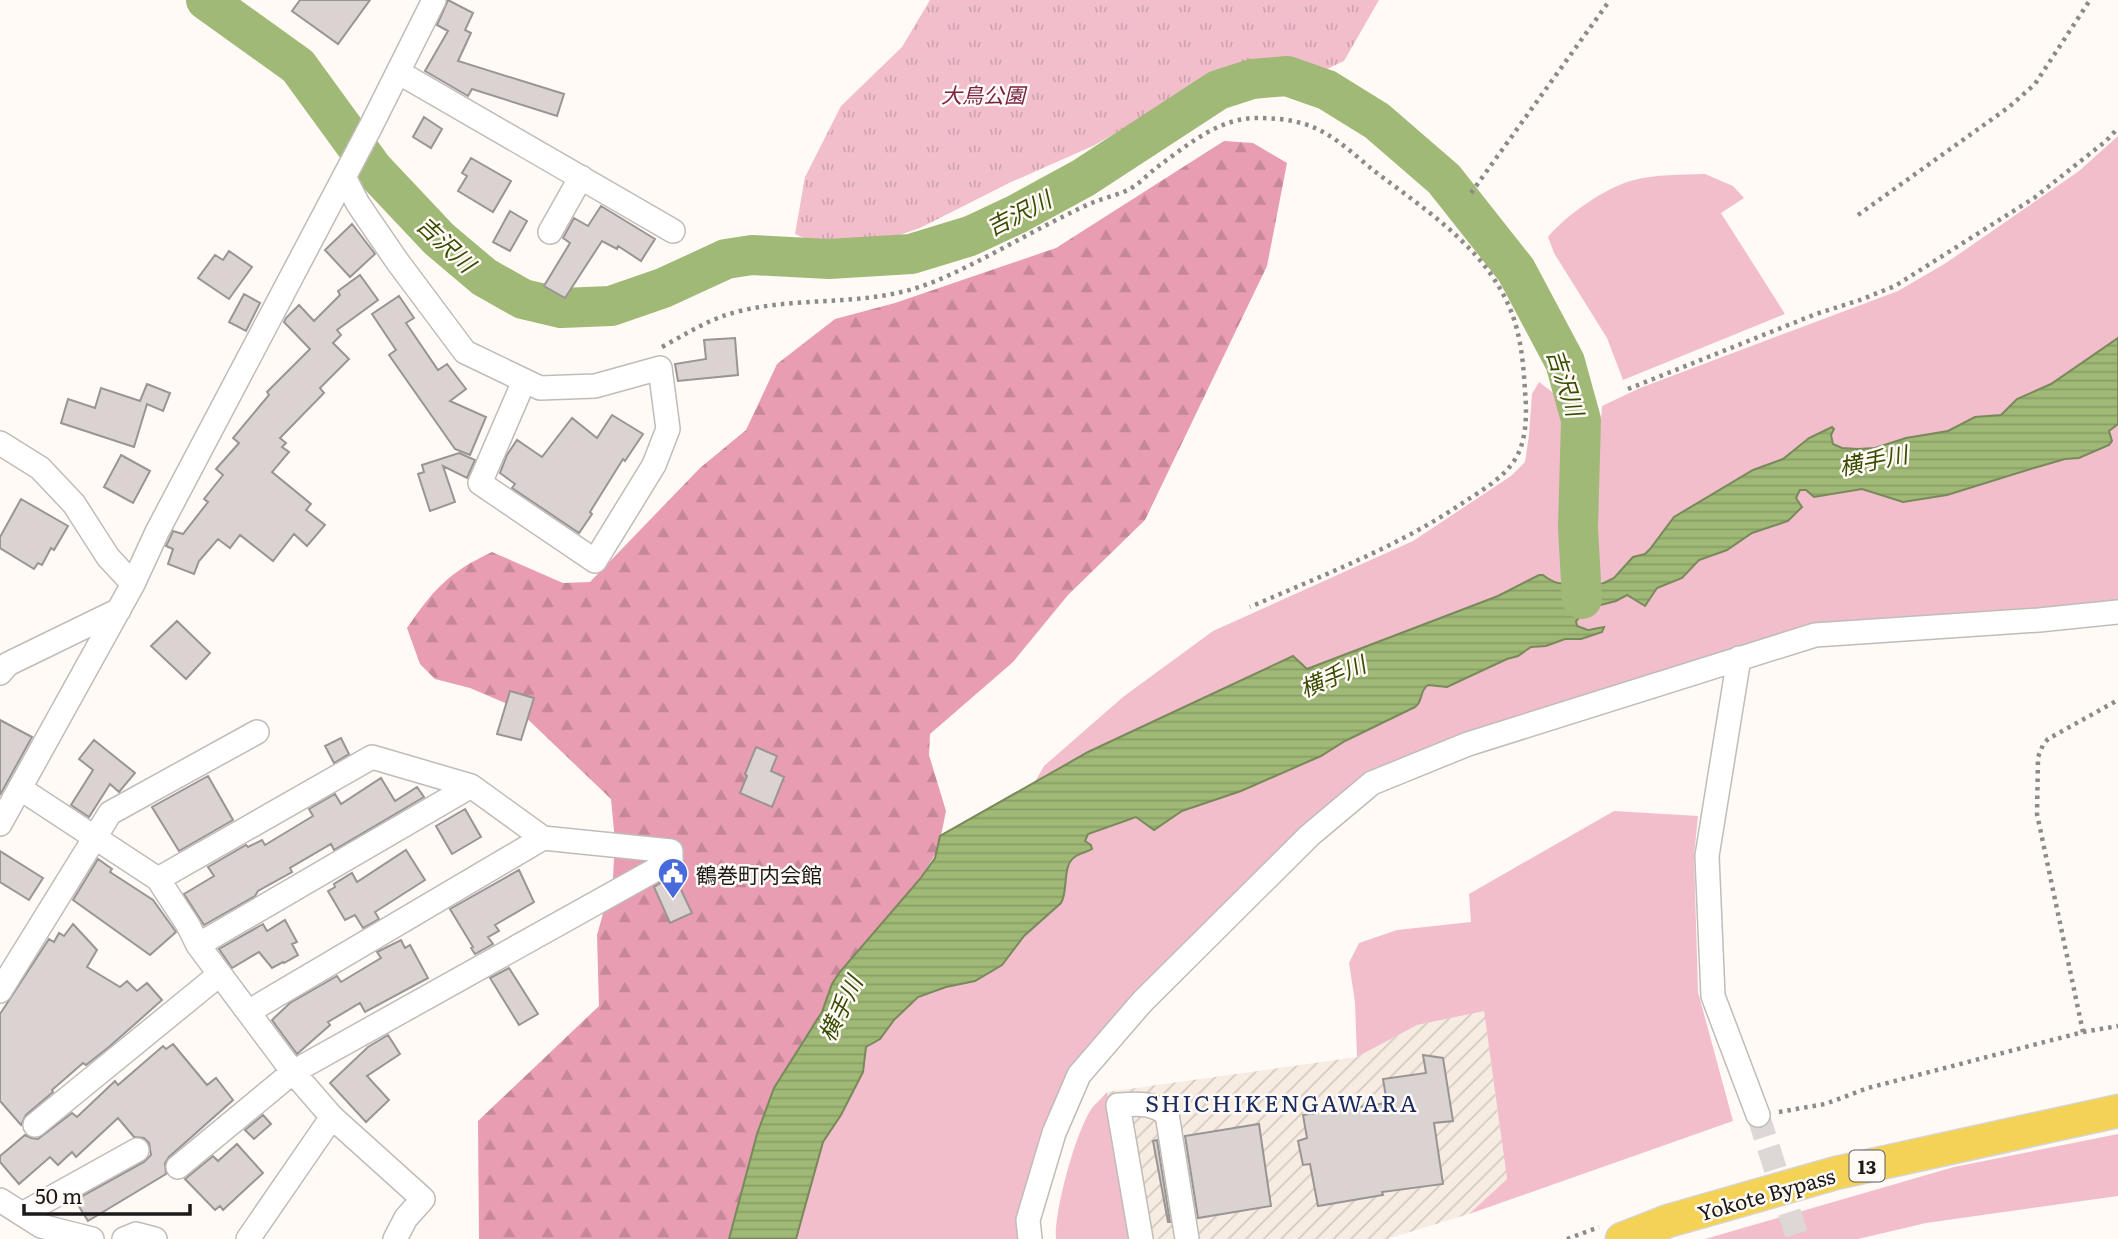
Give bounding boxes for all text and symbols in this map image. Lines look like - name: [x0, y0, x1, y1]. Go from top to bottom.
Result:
- park label: 大鳥公園: [941, 78, 1028, 109]
- water label: 吉沢川: [980, 180, 1059, 243]
- water label: 吉沢川: [410, 207, 486, 281]
- water label: 吉沢川: [1540, 344, 1595, 423]
- water label: 横手川: [1836, 435, 1913, 482]
- water label: 横手川: [1294, 645, 1373, 704]
- public building icon: 鶴巻町内会館: [656, 856, 690, 900]
- place label: 鶴巻町内会館: [696, 858, 822, 889]
- water label: 横手川: [809, 967, 871, 1046]
- district label: SHICHIKENGAWARA: [1145, 1085, 1419, 1119]
- road number: 13: [1850, 1150, 1884, 1182]
- street label: Yokote Bypass: [1694, 1159, 1838, 1227]
- scale bar: [24, 1172, 191, 1216]
- text: 50 m: [35, 1179, 82, 1210]

